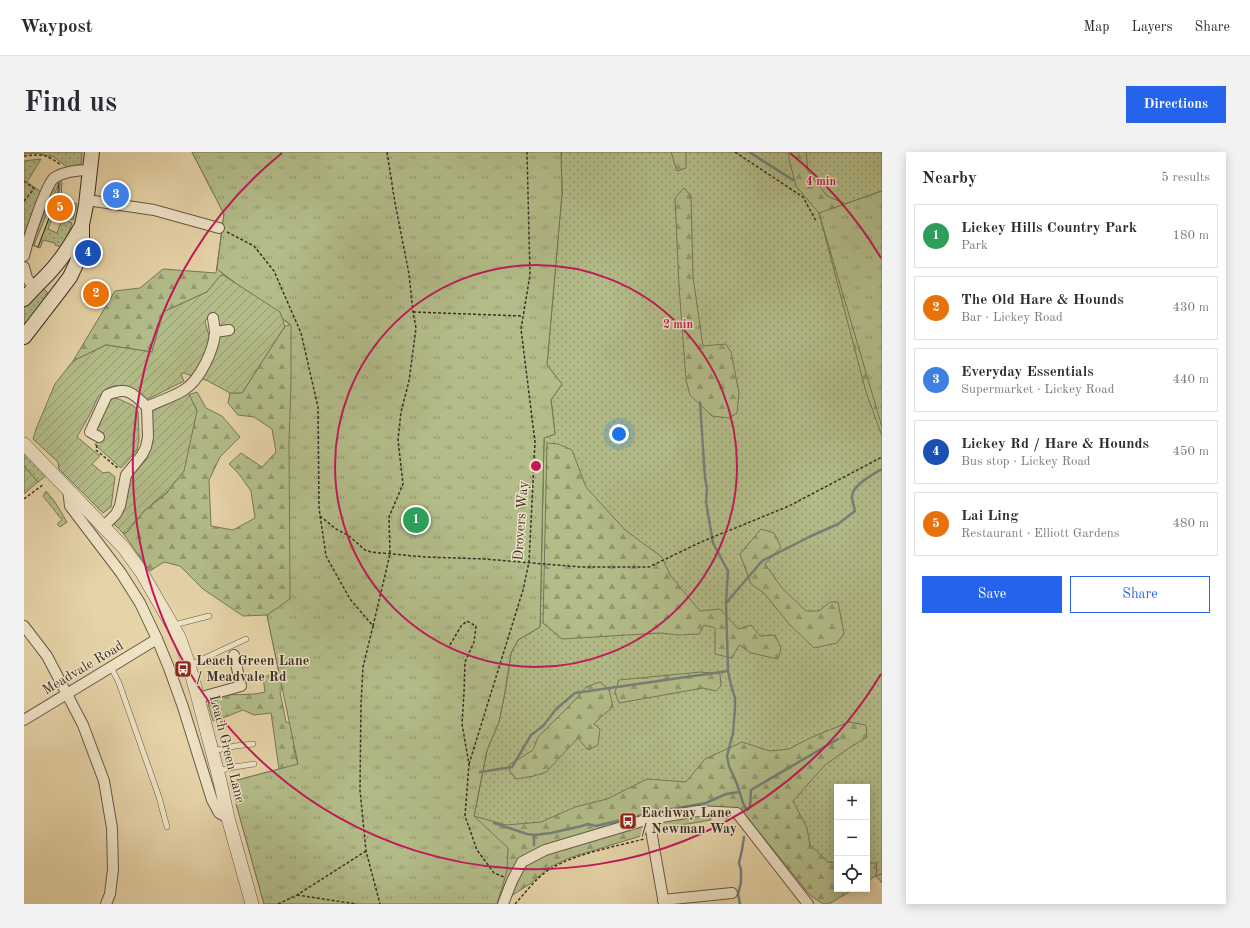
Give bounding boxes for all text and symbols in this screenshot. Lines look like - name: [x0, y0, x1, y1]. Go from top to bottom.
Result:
- text: Waypost: [20, 18, 93, 37]
- text: Map: [1084, 20, 1110, 34]
- text: Layers: [1132, 20, 1173, 34]
- text: Share: [1195, 20, 1230, 34]
- button: Directions: [1126, 86, 1226, 123]
- text: Find us: [24, 90, 117, 118]
- text: Nearby: [922, 170, 977, 187]
- text: 5 results: [1161, 171, 1210, 184]
- text: 4 min: [806, 176, 836, 188]
- pin: 3: [103, 180, 129, 210]
- pin: 5: [47, 193, 73, 223]
- text: Lickey Hills Country Park: [961, 221, 1137, 236]
- text: 1: [932, 229, 940, 242]
- text: 180 m: [1172, 229, 1209, 242]
- pin: 4: [75, 238, 101, 268]
- text: Park: [961, 239, 988, 252]
- pin: 2: [83, 279, 109, 309]
- text: The Old Hare & Hounds: [961, 293, 1124, 308]
- text: 2: [932, 301, 940, 314]
- text: 430 m: [1172, 301, 1209, 314]
- text: Bar · Lickey Road: [961, 311, 1063, 324]
- text: 2 min: [663, 319, 693, 331]
- text: Everyday Essentials: [961, 365, 1094, 380]
- text: 3: [932, 373, 940, 386]
- text: 440 m: [1172, 373, 1209, 386]
- text: Supermarket · Lickey Road: [961, 383, 1114, 396]
- your location: [609, 424, 629, 444]
- text: Lickey Rd / Hare & Hounds: [961, 437, 1149, 452]
- text: 4: [932, 445, 940, 458]
- text: 450 m: [1172, 445, 1209, 458]
- text: Bus stop · Lickey Road: [961, 455, 1091, 468]
- centre of rings: [529, 459, 543, 473]
- street label: Drovers Way: [511, 480, 531, 561]
- pin: 1: [403, 505, 429, 535]
- text: Lai Ling: [961, 509, 1018, 524]
- text: 5: [932, 517, 940, 530]
- text: 480 m: [1172, 517, 1209, 530]
- text: Restaurant · Elliott Gardens: [961, 527, 1119, 540]
- button: Save: [922, 576, 1062, 613]
- button: Share: [1070, 576, 1210, 613]
- street label: Meadvale Road: [40, 638, 126, 698]
- place label: Leach Green Lane / Meadvale Rd: [196, 654, 309, 685]
- bus stop icon: Leach Green Lane / Meadvale Rd: [173, 659, 193, 679]
- street label: Leach Green Lane: [207, 694, 247, 804]
- map controls: [834, 784, 870, 892]
- button: +: [834, 784, 870, 820]
- place label: Eachway Lane / Newman Way: [641, 806, 737, 837]
- bus stop icon: Eachway Lane / Newman Way: [618, 811, 638, 831]
- button: −: [834, 820, 870, 856]
- button: locate: [834, 856, 870, 892]

